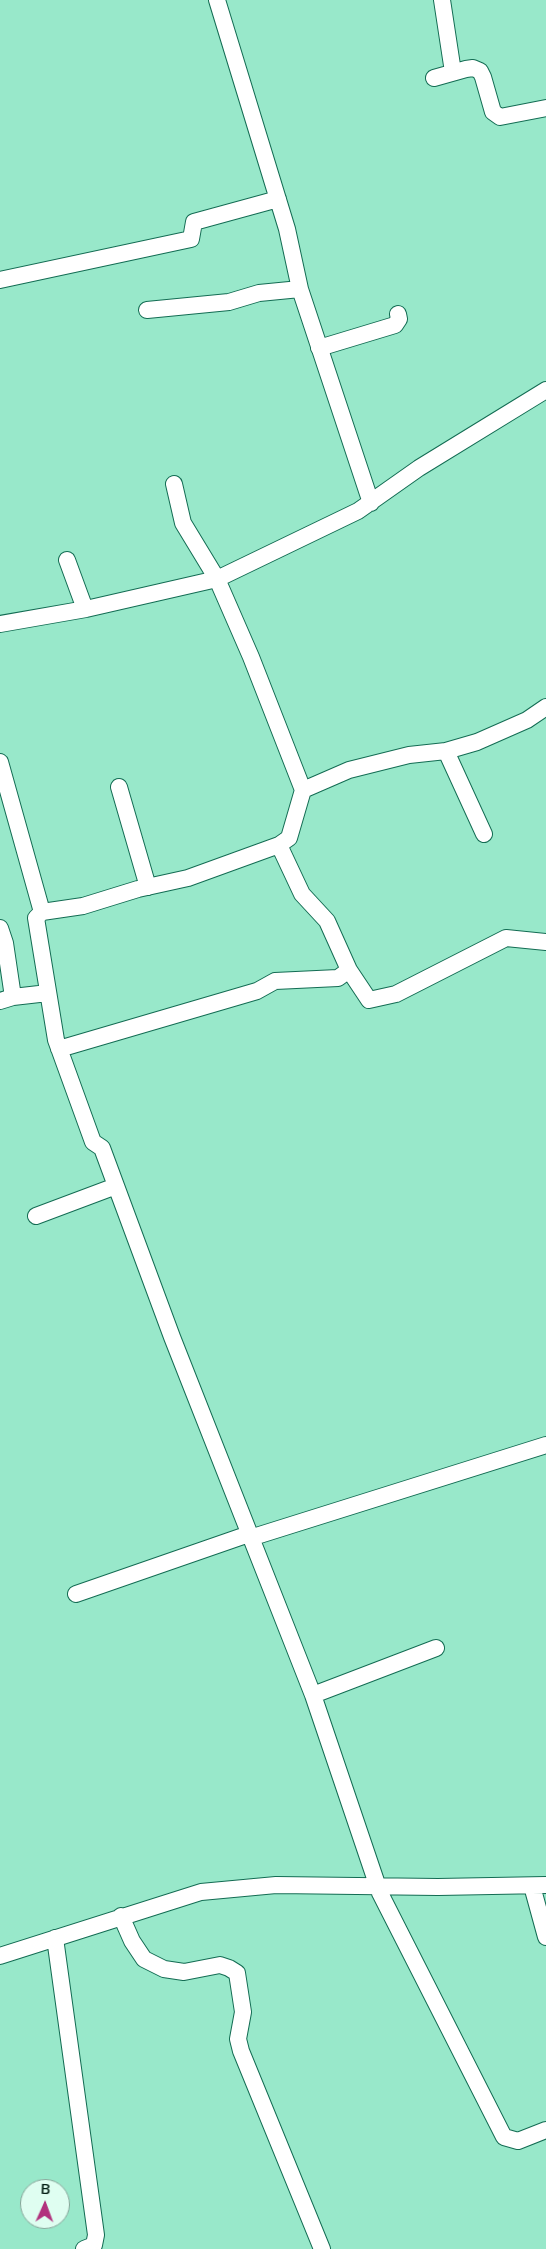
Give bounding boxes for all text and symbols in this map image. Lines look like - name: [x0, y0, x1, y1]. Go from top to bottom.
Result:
- north arrow: [20, 2179, 70, 2229]
- text: B: [40, 2180, 51, 2199]

